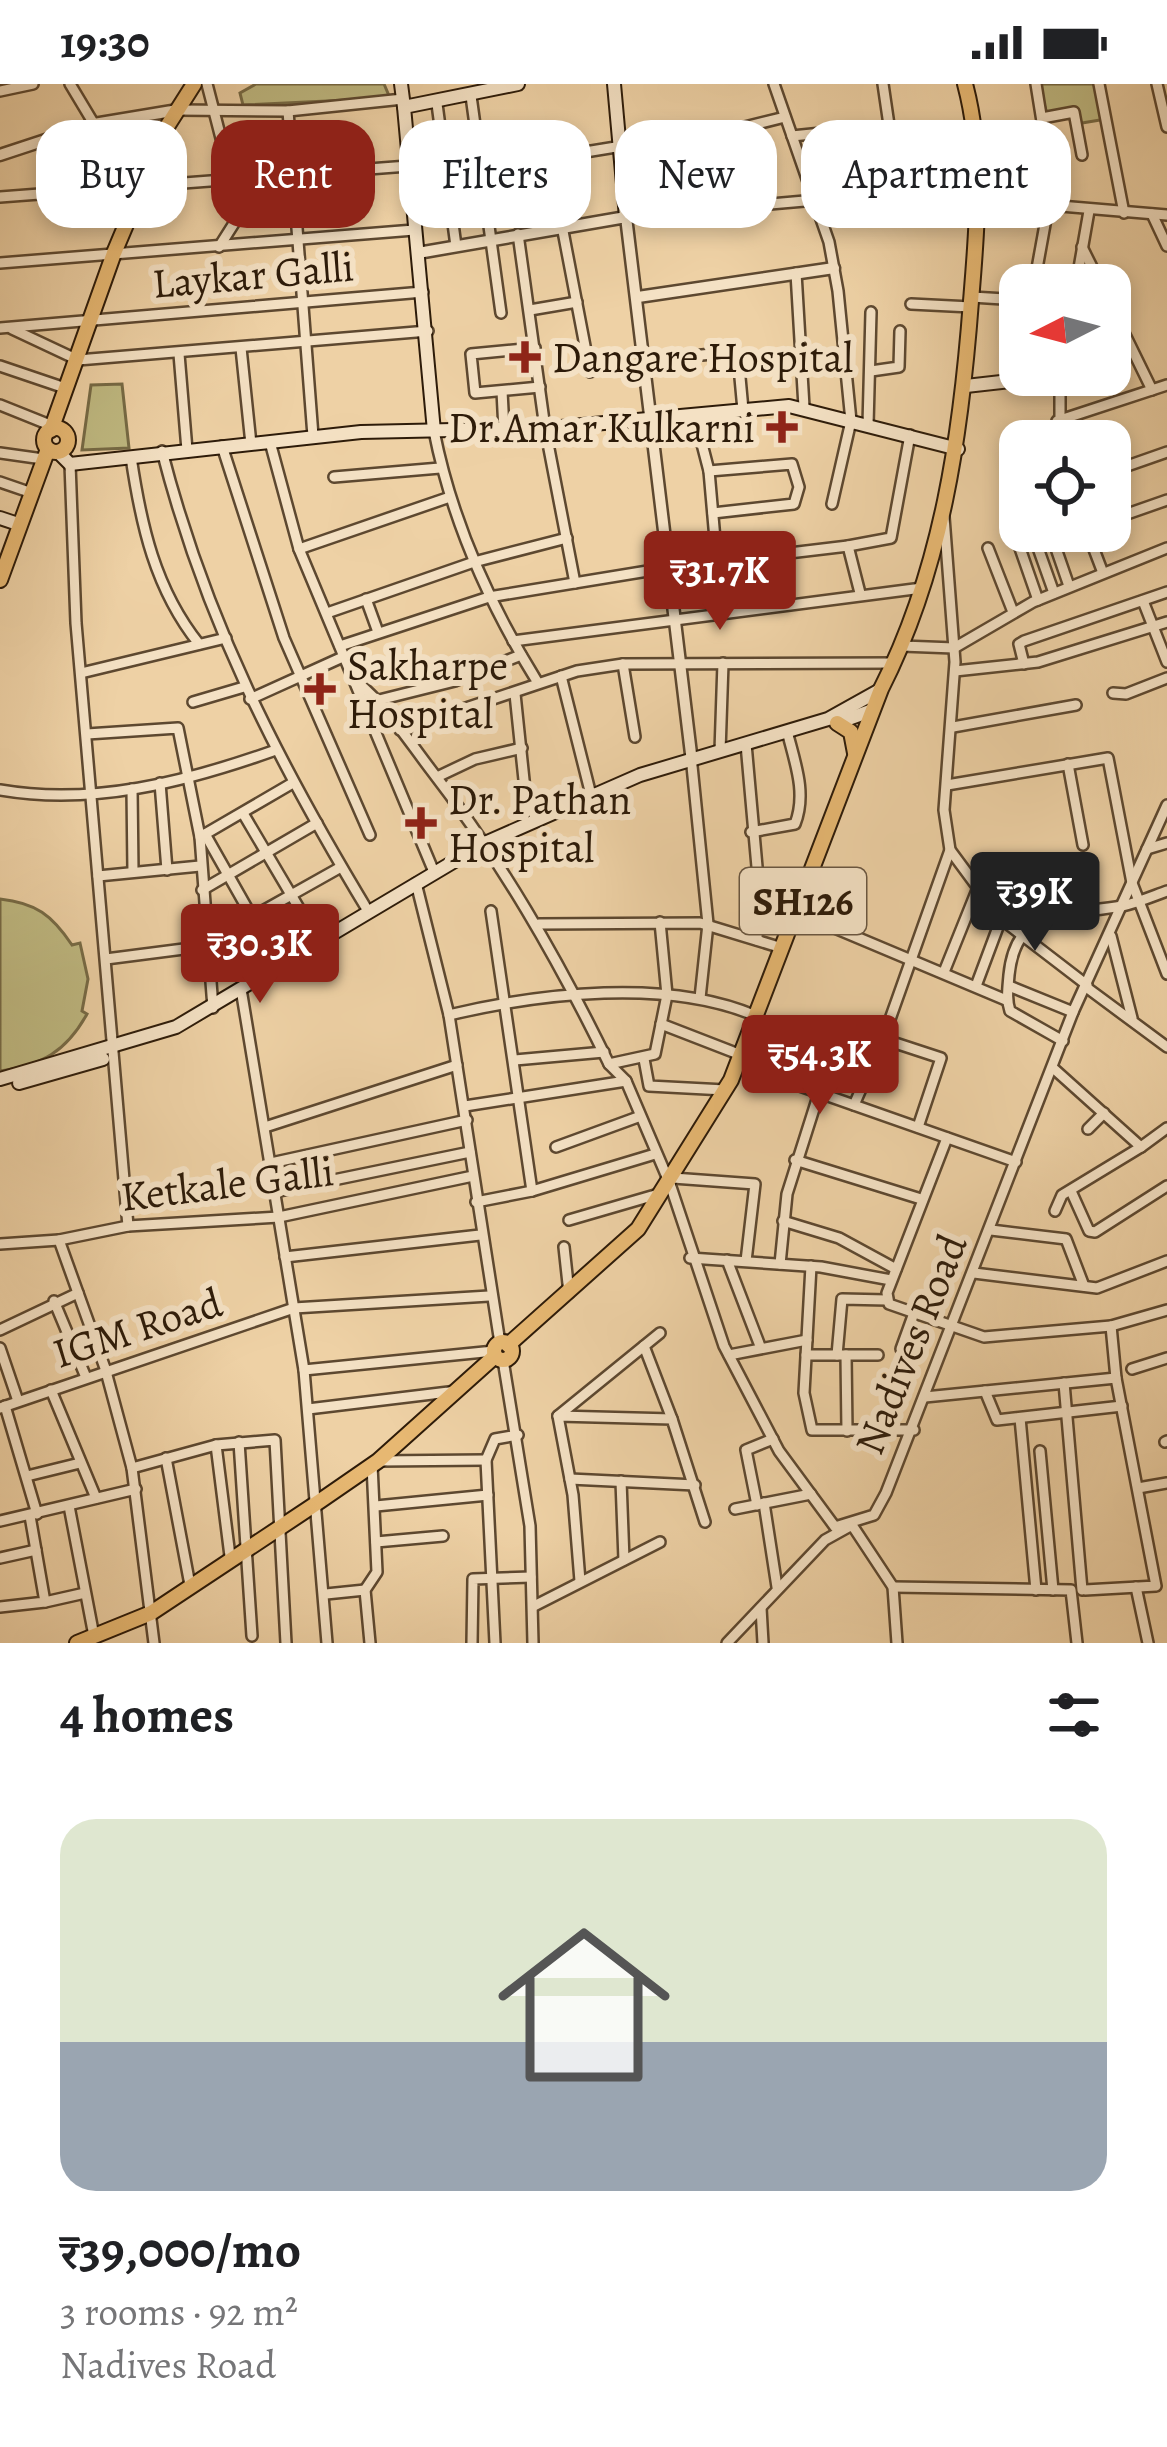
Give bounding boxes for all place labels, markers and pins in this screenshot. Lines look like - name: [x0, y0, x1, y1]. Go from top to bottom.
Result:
- place label: Dangare Hospital: [552, 329, 853, 386]
- marker: Dangare Hospital: [509, 341, 541, 373]
- place label: Dr.Amar Kulkarni: [448, 399, 755, 456]
- marker: Dr.Amar Kulkarni: [766, 411, 798, 443]
- pin: ₹31.7K: [622, 531, 818, 633]
- place label: Sakharpe Hospital: [347, 637, 508, 742]
- marker: Sakharpe Hospital: [304, 673, 336, 705]
- place label: Dr. Pathan Hospital: [448, 771, 631, 876]
- marker: Dr. Pathan Hospital: [405, 807, 437, 839]
- pin: ₹39K: [964, 852, 1106, 954]
- pin: ₹30.3K: [162, 904, 358, 1006]
- pin: ₹54.3K: [722, 1015, 918, 1117]

